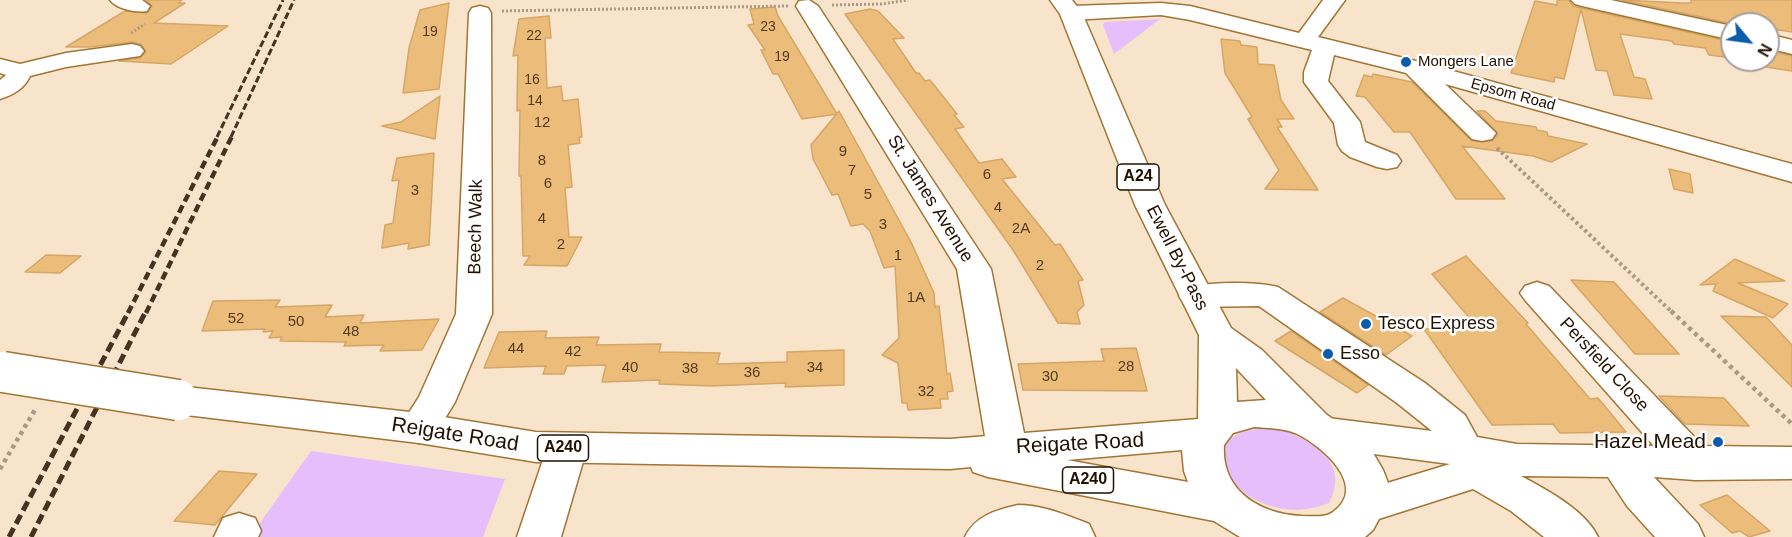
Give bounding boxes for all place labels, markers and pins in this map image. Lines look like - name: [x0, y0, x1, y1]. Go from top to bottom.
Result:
- place label: Mongers Lane: [1418, 53, 1514, 71]
- marker: Mongers Lane: [1399, 55, 1413, 69]
- place label: Tesco Express: [1378, 313, 1495, 335]
- marker: Tesco Express: [1359, 317, 1373, 331]
- place label: Esso: [1340, 343, 1380, 365]
- marker: Esso: [1321, 347, 1335, 361]
- place label: Hazel Mead: [1594, 429, 1706, 455]
- marker: Hazel Mead: [1711, 435, 1725, 449]

